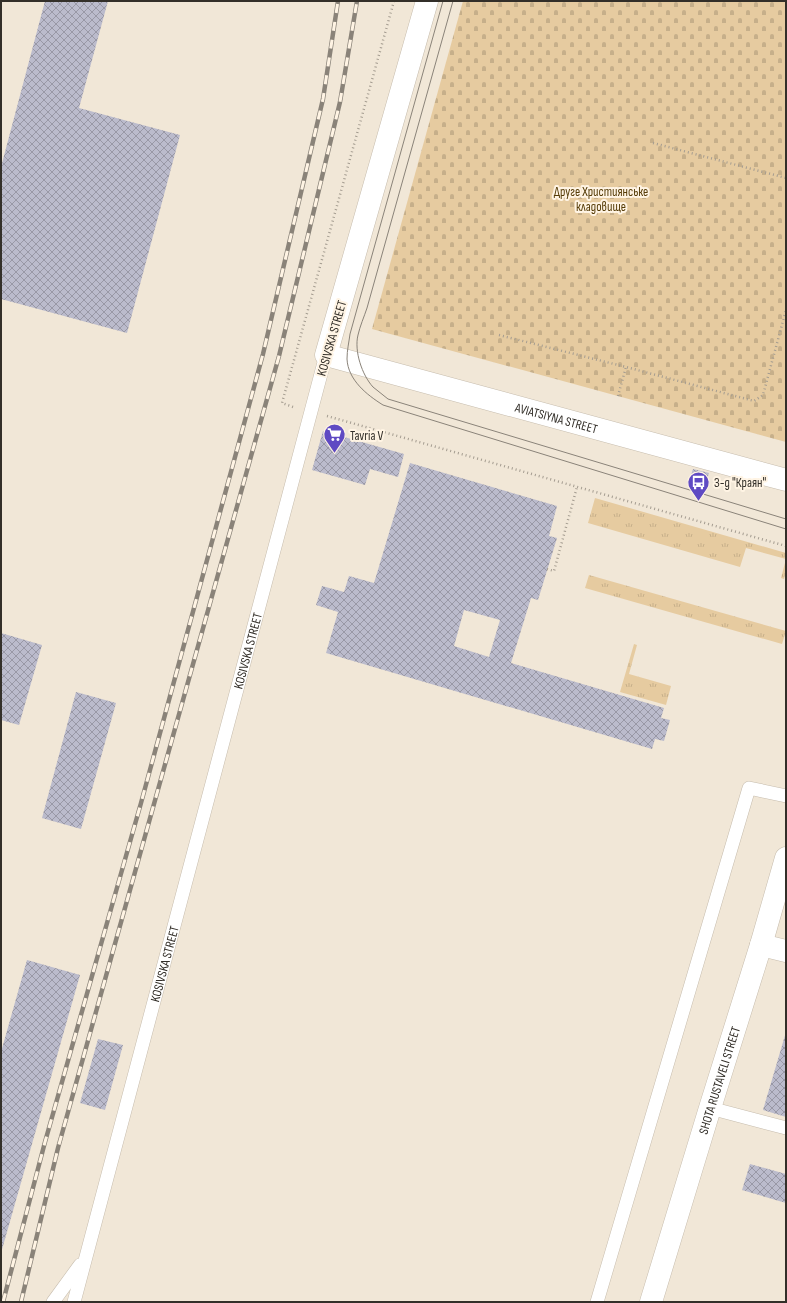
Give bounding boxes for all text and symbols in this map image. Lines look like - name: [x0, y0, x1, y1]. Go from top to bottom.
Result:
- park label: Друге Християнське кладовище: [554, 184, 648, 215]
- street label: KOSIVSKA STREET: [314, 299, 350, 378]
- street label: AVIATSIYNA STREET: [512, 400, 599, 437]
- supermarket icon: Tavria V: [321, 422, 347, 455]
- place label: Tavria V: [350, 428, 384, 444]
- bus stop icon: З-д "Краян": [685, 469, 711, 502]
- place label: З-д "Краян": [714, 475, 766, 491]
- street label: KOSIVSKA STREET: [231, 611, 266, 691]
- street label: KOSIVSKA STREET: [147, 924, 183, 1004]
- street label: SHOTA RUSTAVELI STREET: [695, 1025, 744, 1136]

